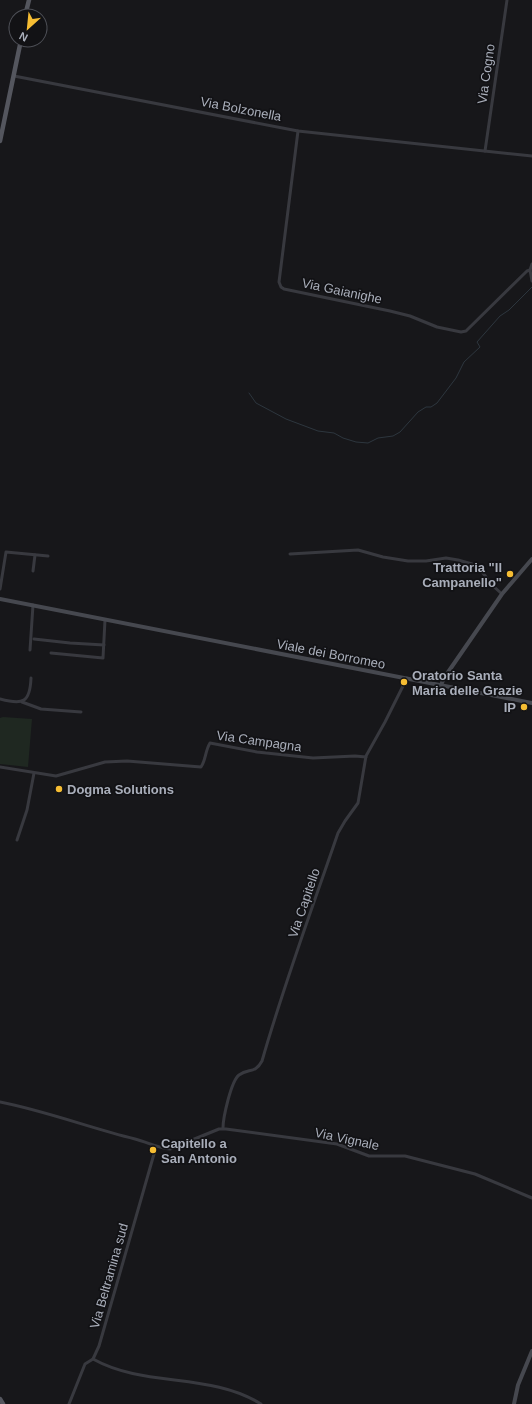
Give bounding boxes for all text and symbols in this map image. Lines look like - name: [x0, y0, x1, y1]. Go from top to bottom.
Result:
- north arrow: [8, 8, 48, 48]
- text: N: [17, 30, 30, 44]
- street label: Via Cogno: [474, 43, 498, 105]
- street label: Via Bolzonella: [199, 94, 284, 124]
- street label: Via Gaianighe: [301, 275, 383, 307]
- place label: Trattoria "Il Campanello": [422, 560, 502, 590]
- marker: Trattoria "Il Campanello": [505, 569, 515, 579]
- street label: Viale dei Borromeo: [275, 636, 387, 672]
- place label: Oratorio Santa Maria delle Grazie: [412, 668, 523, 698]
- marker: Oratorio Santa Maria delle Grazie: [399, 677, 409, 687]
- place label: IP: [504, 700, 516, 715]
- marker: IP: [519, 702, 529, 712]
- street label: Via Campagna: [215, 728, 303, 755]
- place label: Dogma Solutions: [67, 782, 174, 797]
- marker: Dogma Solutions: [54, 784, 64, 794]
- street label: Via Capitello: [285, 866, 323, 940]
- street label: Via Vignale: [313, 1125, 381, 1153]
- place label: Capitello a San Antonio: [161, 1136, 237, 1166]
- marker: Capitello a San Antonio: [148, 1145, 158, 1155]
- street label: Via Beltramina sud: [87, 1222, 131, 1330]

